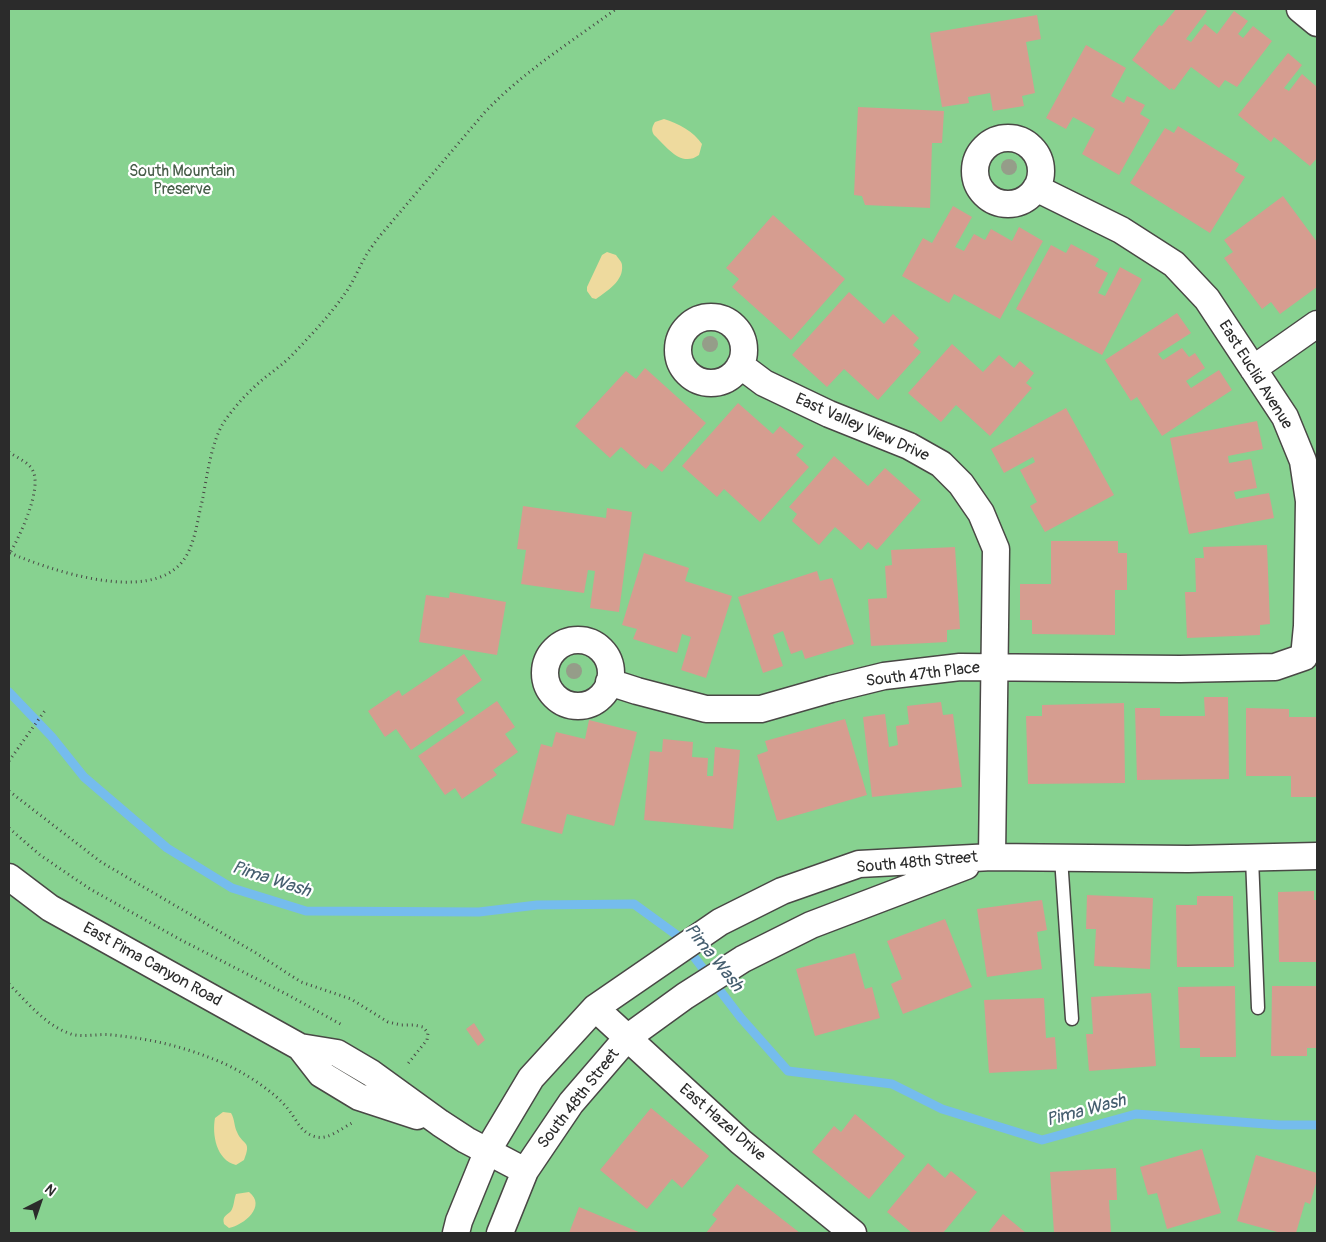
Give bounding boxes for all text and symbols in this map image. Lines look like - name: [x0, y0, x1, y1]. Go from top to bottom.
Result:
- park label: South Mountain Preserve: [129, 162, 235, 200]
- street label: East Euclid Avenue: [1214, 317, 1296, 433]
- street label: East Valley View Drive: [792, 390, 932, 466]
- street label: South 47th Place: [865, 658, 981, 692]
- street label: South 48th Street: [856, 848, 978, 878]
- water label: Pima Wash: [229, 857, 313, 903]
- street label: East Pima Canyon Road: [79, 919, 225, 1011]
- water label: Pima Wash: [679, 920, 747, 996]
- street label: South 48th Street: [534, 1045, 624, 1153]
- street label: East Hazel Drive: [675, 1080, 769, 1166]
- water label: Pima Wash: [1044, 1090, 1128, 1132]
- north arrow: [15, 1177, 65, 1227]
- text: N: [41, 1181, 59, 1200]

